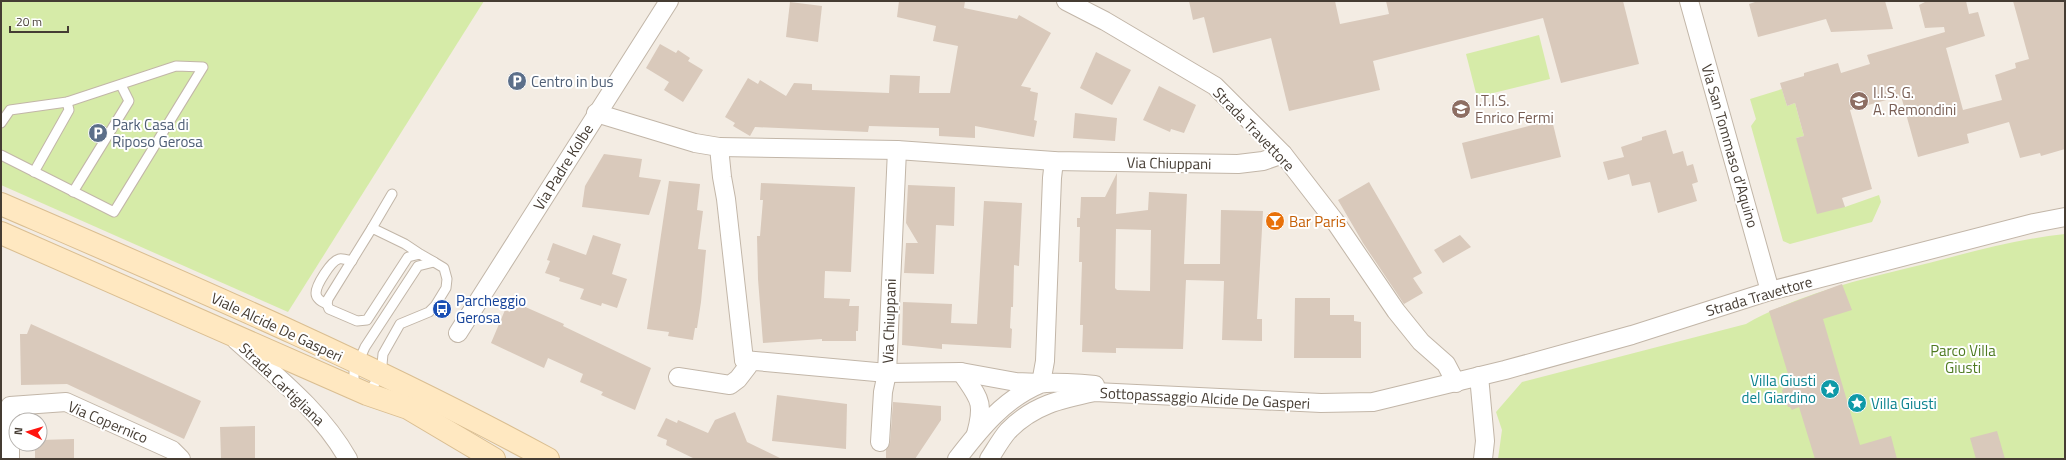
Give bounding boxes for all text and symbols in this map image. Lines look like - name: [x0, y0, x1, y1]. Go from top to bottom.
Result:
- scale bar: [10, 8, 68, 34]
- text: 20 m: [16, 12, 42, 31]
- street label: Via San Tommaso d'Aquino: [1696, 61, 1764, 231]
- parking icon: Centro in bus: [506, 70, 528, 92]
- place label: Centro in bus: [531, 70, 614, 93]
- place label: I.I.S. G. A. Remondini: [1873, 81, 1956, 121]
- street label: Strada Travettore: [1208, 82, 1300, 176]
- place label: I.T.I.S. Enrico Fermi: [1475, 89, 1554, 129]
- school or university icon: I.I.S. G. A. Remondini: [1848, 90, 1870, 112]
- school or university icon: I.T.I.S. Enrico Fermi: [1450, 98, 1472, 120]
- place label: Park Casa di Riposo Gerosa: [112, 113, 203, 153]
- street label: Via Padre Kolbe: [527, 119, 599, 215]
- parking icon: Park Casa di Riposo Gerosa: [87, 122, 109, 144]
- street label: Via Chiuppani: [1126, 151, 1212, 175]
- bar icon: Bar Paris: [1264, 210, 1286, 232]
- place label: Bar Paris: [1289, 210, 1346, 233]
- street label: Strada Travettore: [1703, 270, 1815, 322]
- street label: Via Chiuppani: [876, 278, 902, 364]
- street label: Viale Alcide De Gasperi: [207, 286, 347, 368]
- place label: Parcheggio Gerosa: [456, 289, 526, 329]
- bus stop icon: Parcheggio Gerosa: [431, 298, 453, 320]
- street label: Strada Cartigliana: [234, 337, 330, 431]
- park label: Parco Villa Giusti: [1930, 339, 1996, 379]
- place label: Villa Giusti del Giardino: [1741, 369, 1816, 409]
- place icon: Villa Giusti del Giardino: [1819, 378, 1841, 400]
- street label: Sottopassaggio Alcide De Gasperi: [1099, 381, 1311, 415]
- place icon: Villa Giusti: [1846, 392, 1868, 414]
- place label: Villa Giusti: [1871, 392, 1937, 415]
- street label: Via Copernico: [64, 395, 152, 449]
- north arrow: [8, 412, 48, 452]
- text: N: [10, 427, 26, 436]

